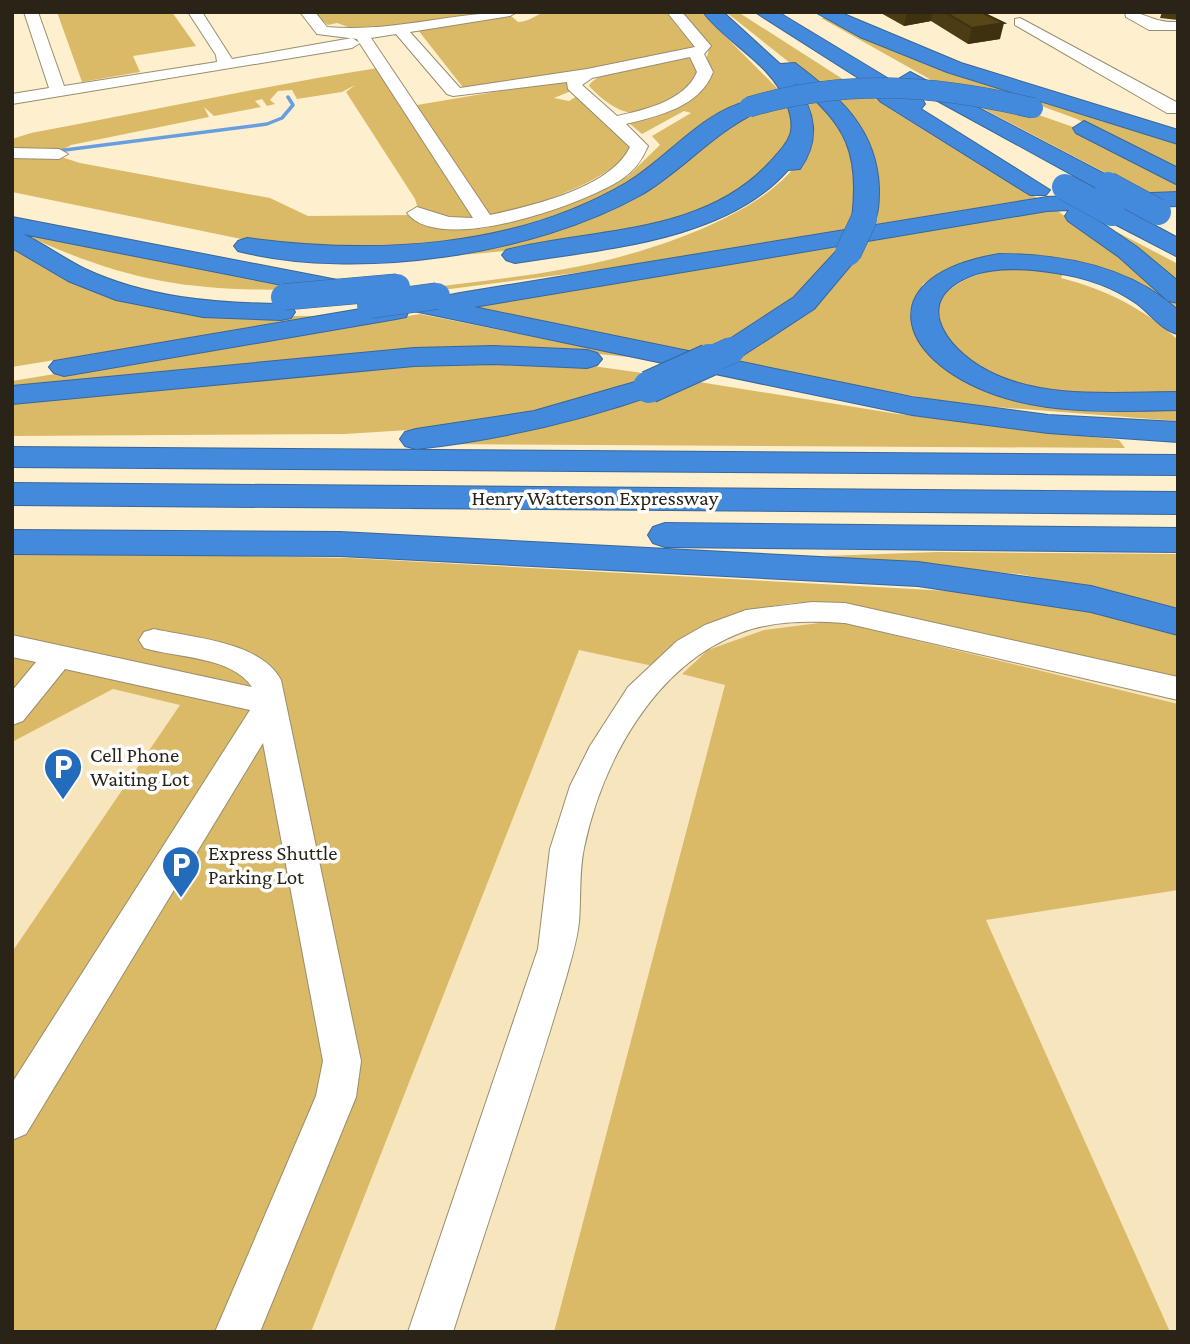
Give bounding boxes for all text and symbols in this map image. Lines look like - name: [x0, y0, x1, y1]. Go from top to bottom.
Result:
- street label: Henry Watterson Expressway: [472, 486, 719, 510]
- place label: Cell Phone Waiting Lot: [90, 743, 190, 791]
- parking icon: Cell Phone Waiting Lot: [42, 746, 84, 801]
- place label: Express Shuttle Parking Lot: [208, 841, 338, 889]
- parking icon: Express Shuttle Parking Lot: [160, 844, 202, 899]

